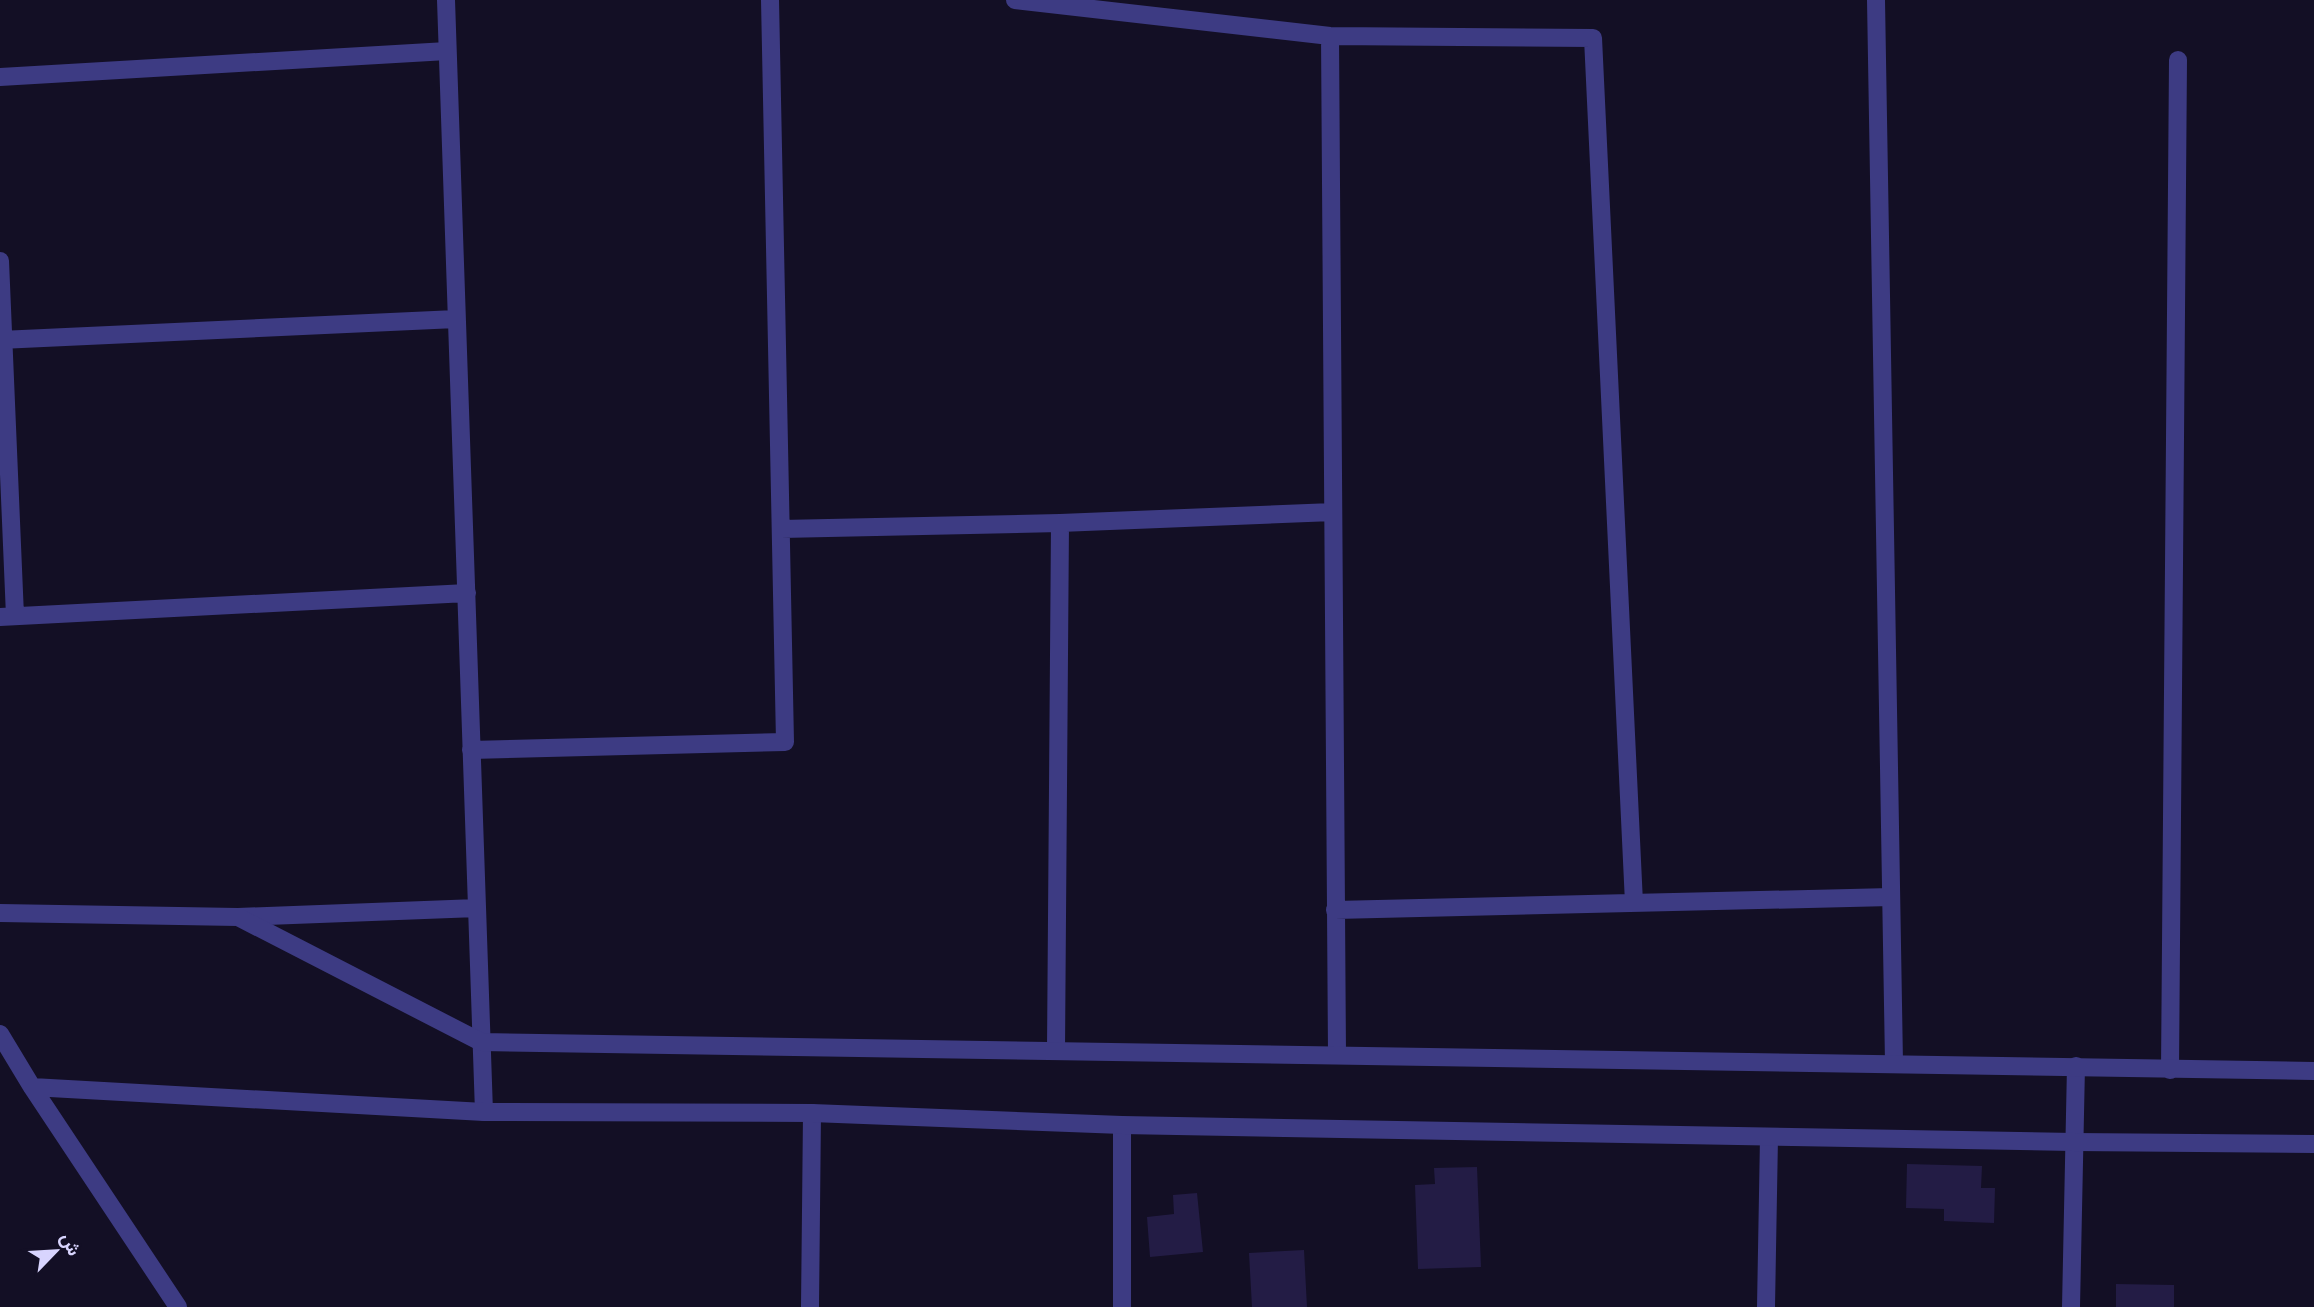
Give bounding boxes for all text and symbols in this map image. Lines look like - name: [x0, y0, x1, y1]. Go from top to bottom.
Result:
- north arrow: [21, 1216, 91, 1286]
- text: ش: [56, 1229, 86, 1259]

